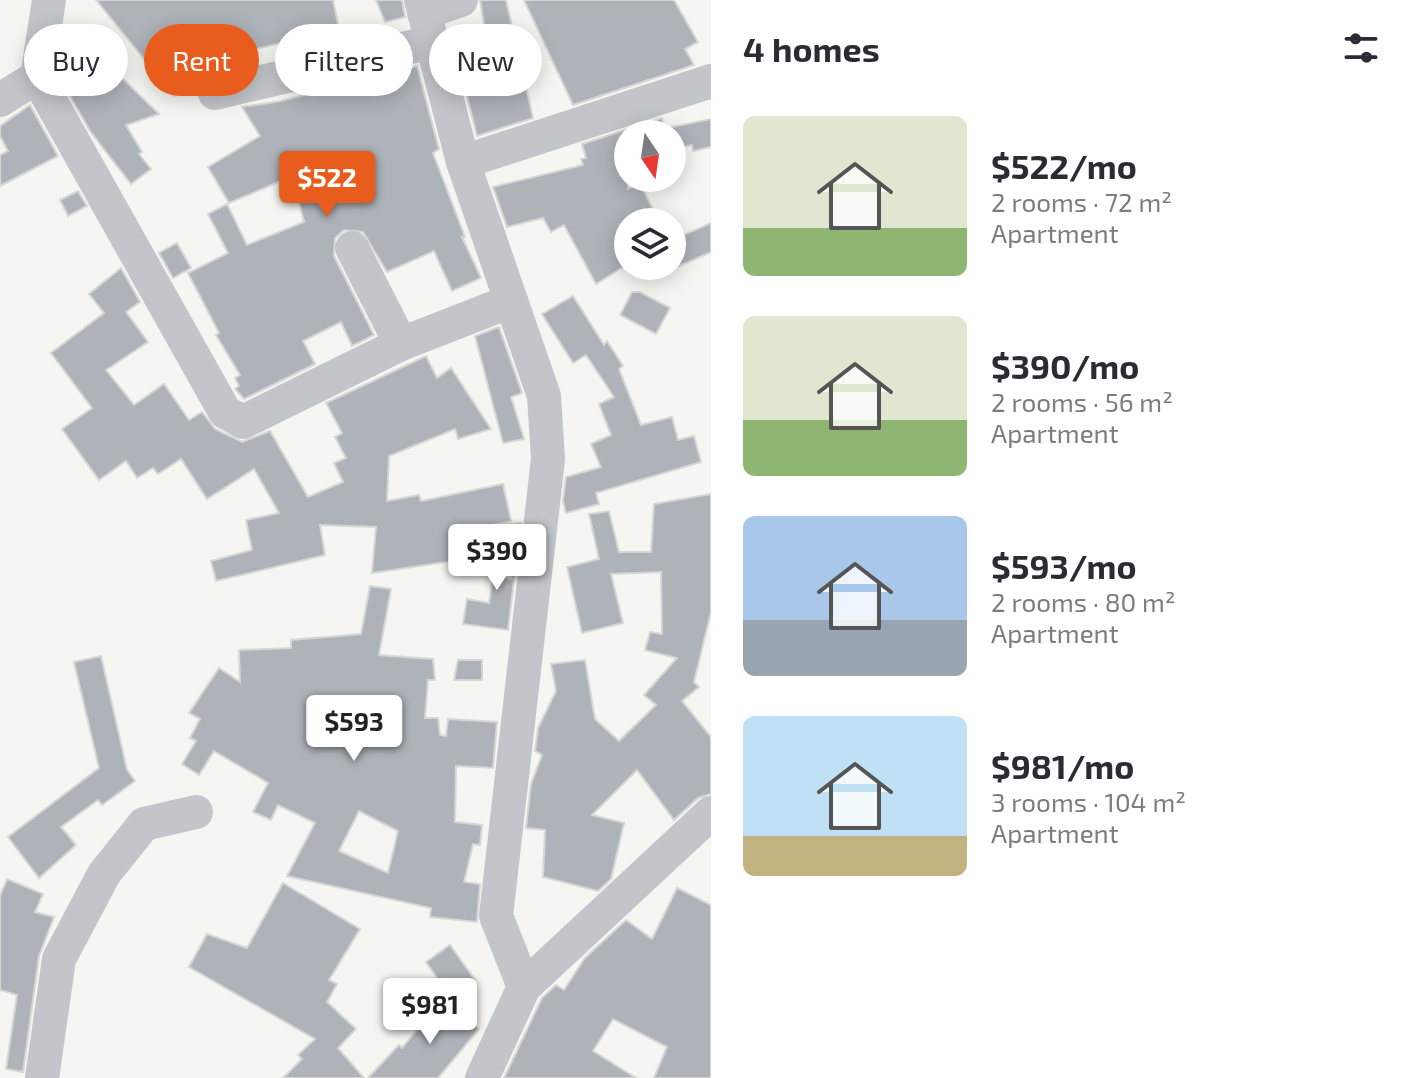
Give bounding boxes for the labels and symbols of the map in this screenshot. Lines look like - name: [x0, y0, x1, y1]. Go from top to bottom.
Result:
- north arrow: [614, 120, 686, 192]
- pin: $522: [280, 151, 374, 219]
- pin: $390: [450, 524, 544, 592]
- pin: $593: [307, 695, 401, 763]
- pin: $981: [383, 978, 477, 1046]

